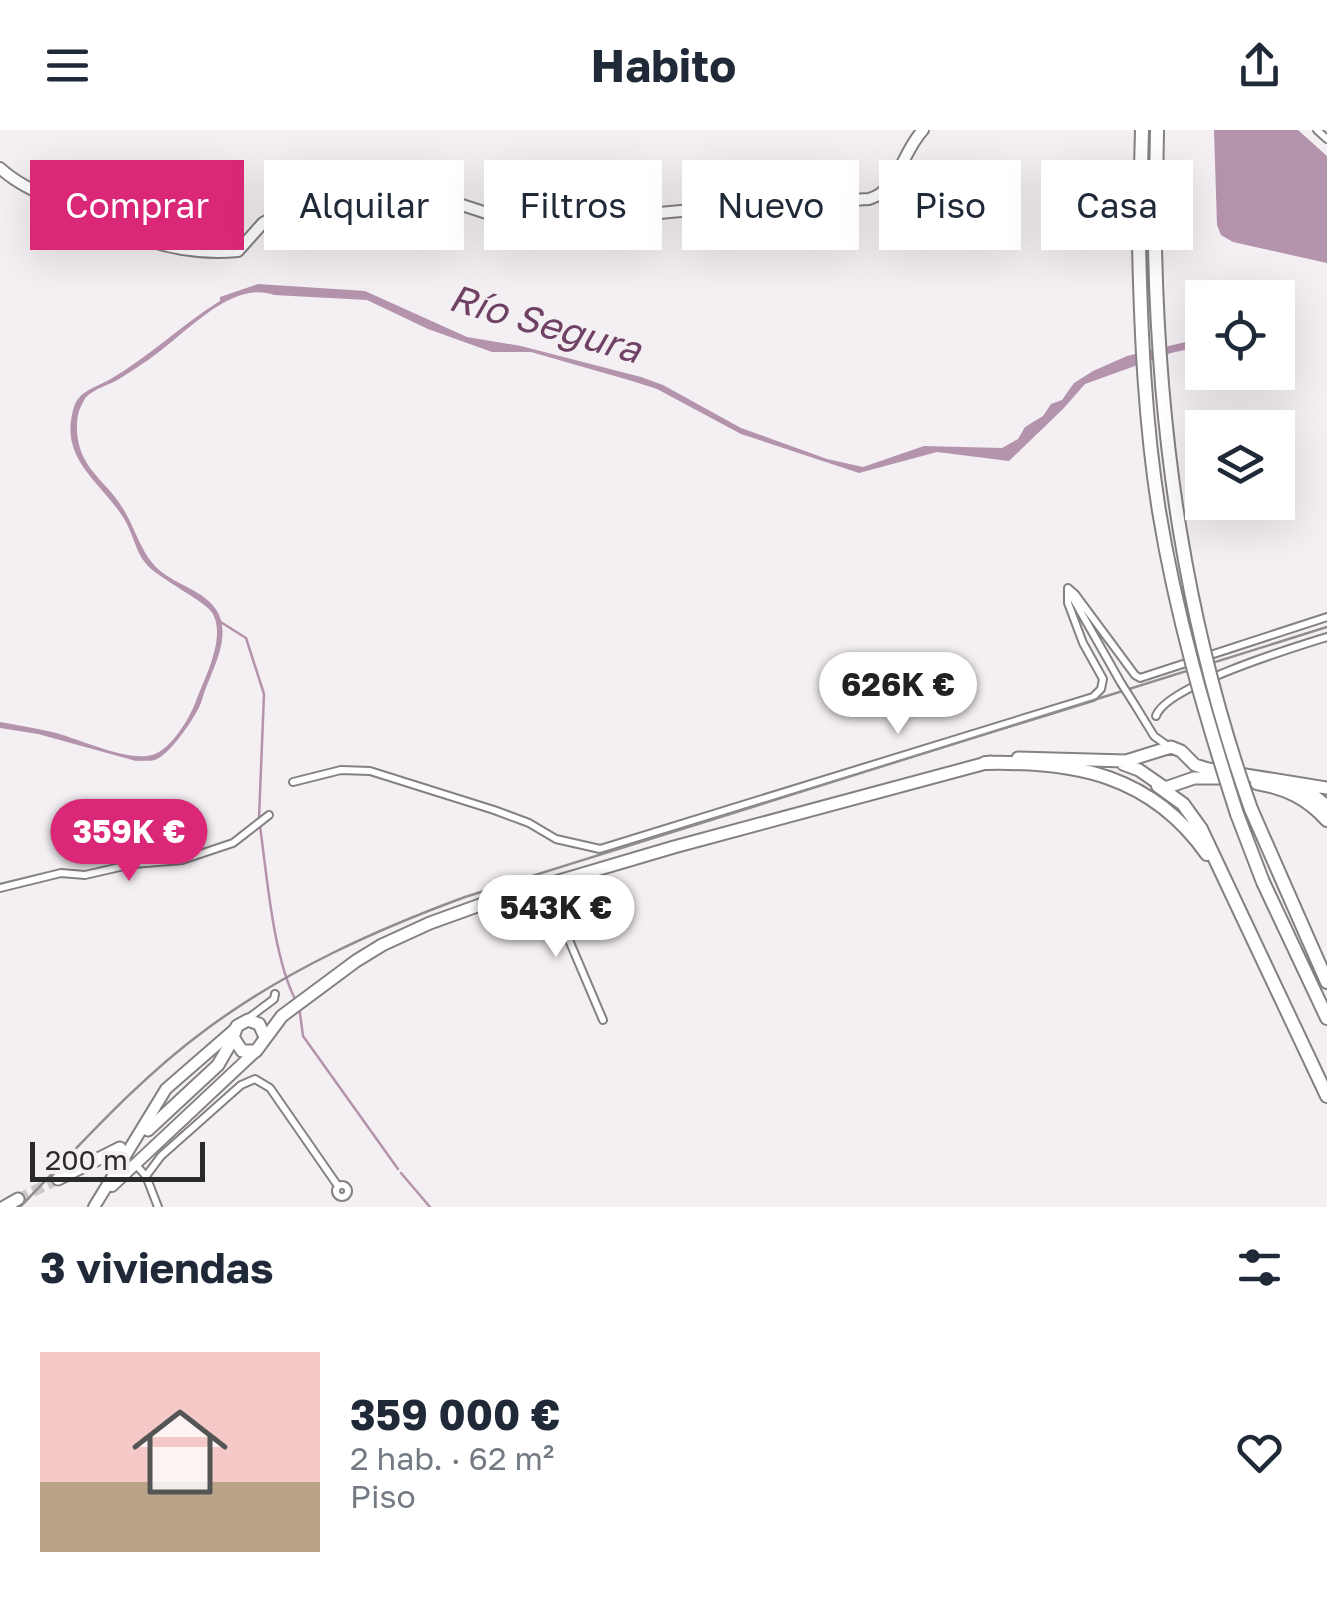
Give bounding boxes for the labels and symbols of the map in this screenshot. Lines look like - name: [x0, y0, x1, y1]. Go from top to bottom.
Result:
- water label: Río Segura: [445, 274, 648, 372]
- pin: 626K €: [817, 652, 979, 737]
- pin: 359K €: [48, 799, 210, 884]
- pin: 543K €: [475, 875, 637, 960]
- scale bar: [30, 1137, 205, 1182]

